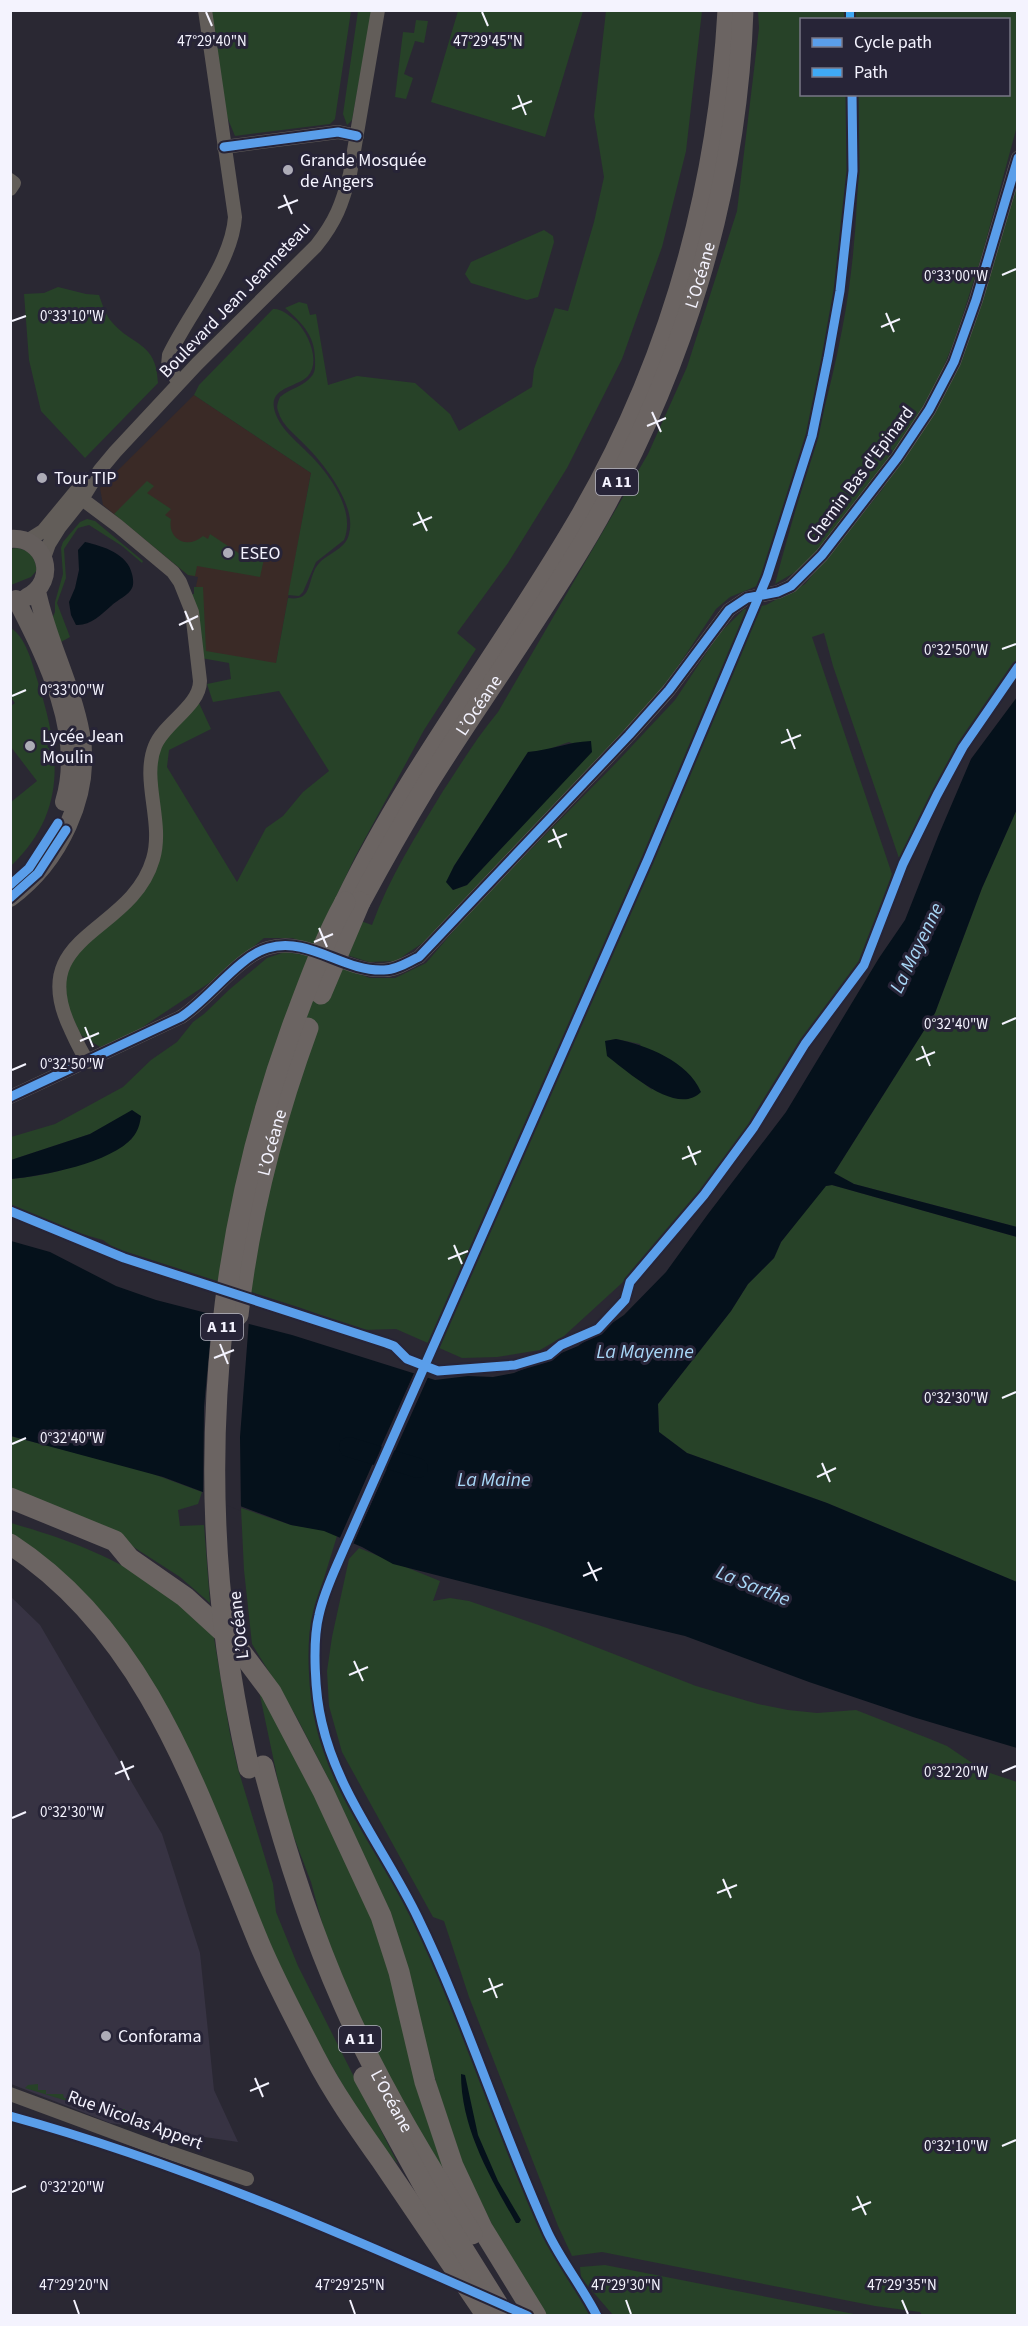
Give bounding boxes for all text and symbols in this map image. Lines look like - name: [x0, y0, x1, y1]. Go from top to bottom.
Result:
- legend: [800, 18, 1010, 96]
- text: Cycle path: [854, 30, 932, 55]
- text: 47°29'40"N: [177, 31, 247, 52]
- text: 47°29'45"N: [453, 31, 523, 52]
- text: Path: [854, 60, 888, 85]
- place label: Grande Mosquée de Angers: [300, 148, 426, 194]
- marker: Grande Mosquée de Angers: [281, 163, 295, 177]
- street label: Boulevard Jean Jeanneteau: [154, 216, 316, 384]
- street label: L’Océane: [678, 239, 721, 312]
- text: 0°33'00"W: [924, 266, 988, 287]
- text: 0°33'10"W: [40, 306, 104, 327]
- street label: Chemin Bas d'Epinard: [800, 401, 920, 549]
- place label: Tour TIP: [54, 466, 116, 491]
- road number: A 11: [596, 469, 638, 495]
- marker: Tour TIP: [35, 471, 49, 485]
- place label: ESEO: [240, 541, 281, 566]
- marker: ESEO: [221, 546, 235, 560]
- text: 0°32'50"W: [924, 640, 988, 661]
- street label: L’Océane: [449, 670, 508, 740]
- text: 0°33'00"W: [40, 680, 104, 701]
- place label: Lycée Jean Moulin: [42, 724, 124, 770]
- marker: Lycée Jean Moulin: [23, 739, 37, 753]
- water label: La Mayenne: [883, 898, 951, 998]
- text: 0°32'40"W: [924, 1014, 988, 1035]
- text: 0°32'50"W: [40, 1054, 104, 1075]
- street label: L’Océane: [251, 1106, 293, 1178]
- road number: A 11: [201, 1314, 243, 1340]
- water label: La Mayenne: [596, 1338, 694, 1366]
- text: 0°32'30"W: [924, 1388, 988, 1409]
- text: 0°32'40"W: [40, 1428, 104, 1449]
- water label: La Maine: [457, 1466, 531, 1494]
- water label: La Sarthe: [712, 1558, 794, 1614]
- street label: L’Océane: [222, 1590, 256, 1660]
- text: 0°32'20"W: [924, 1762, 988, 1783]
- text: 0°32'30"W: [40, 1802, 104, 1823]
- place label: Conforama: [118, 2024, 202, 2049]
- road number: A 11: [339, 2026, 381, 2052]
- marker: Conforama: [99, 2029, 113, 2043]
- street label: L’Océane: [365, 2065, 419, 2137]
- street label: Rue Nicolas Appert: [64, 2084, 206, 2156]
- text: 0°32'10"W: [924, 2136, 988, 2157]
- text: 0°32'20"W: [40, 2177, 104, 2198]
- text: 47°29'20"N: [39, 2275, 109, 2296]
- text: 47°29'25"N: [315, 2275, 385, 2296]
- text: 47°29'30"N: [591, 2275, 661, 2296]
- text: 47°29'35"N: [867, 2275, 937, 2296]

